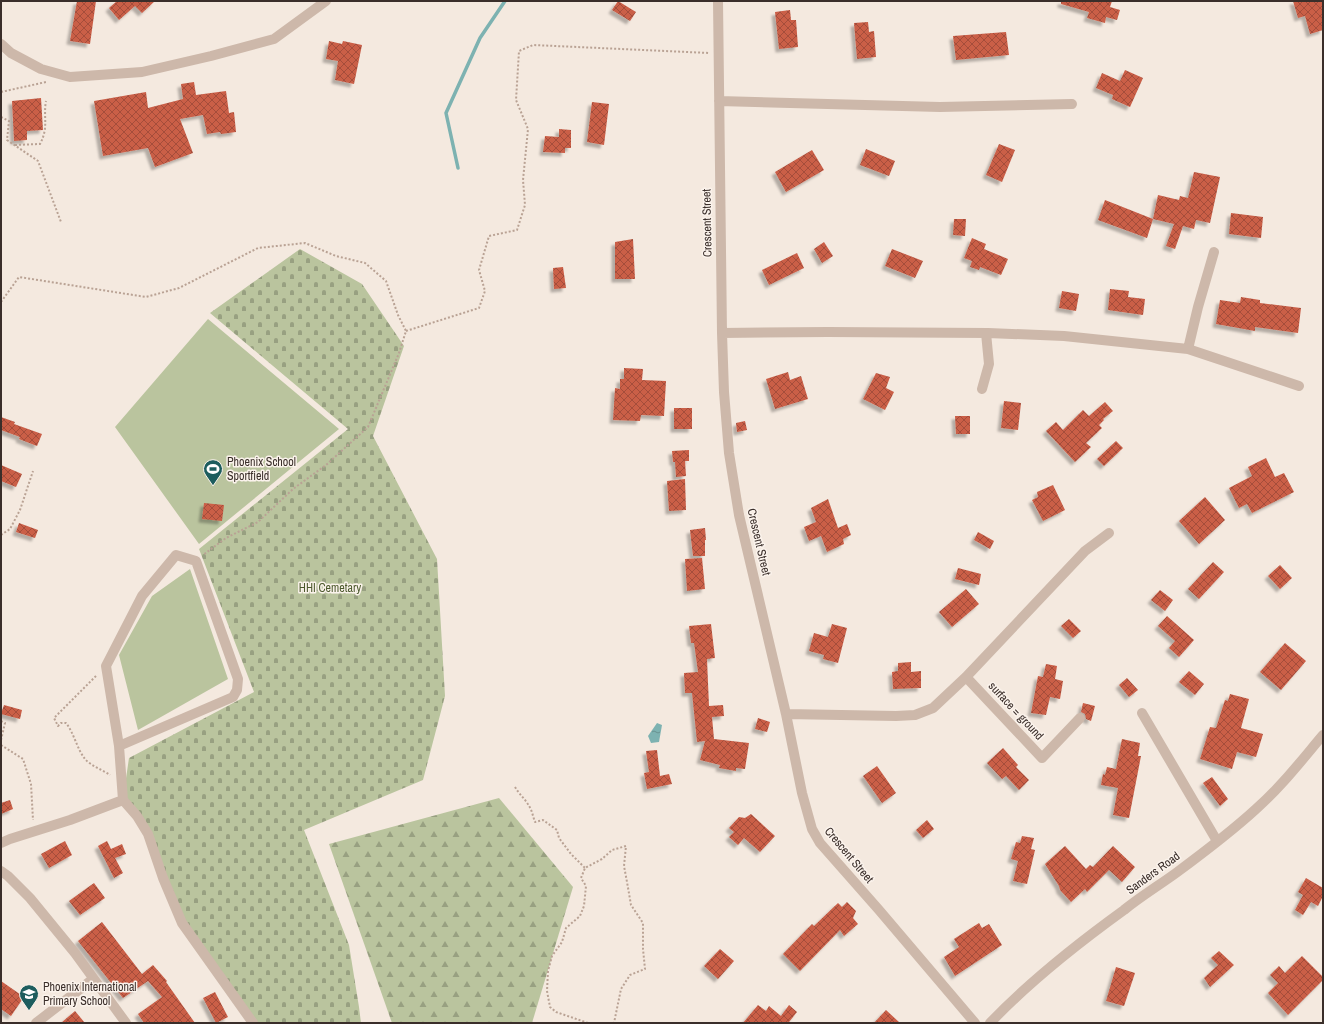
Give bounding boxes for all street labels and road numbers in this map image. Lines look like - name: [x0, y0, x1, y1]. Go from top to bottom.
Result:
- street label: Crescent Street: [698, 188, 716, 257]
- street label: Crescent Street: [744, 507, 775, 577]
- street label: surface = ground: [985, 678, 1047, 744]
- street label: Crescent Street: [821, 824, 877, 887]
- street label: Sanders Road: [1123, 848, 1183, 898]

